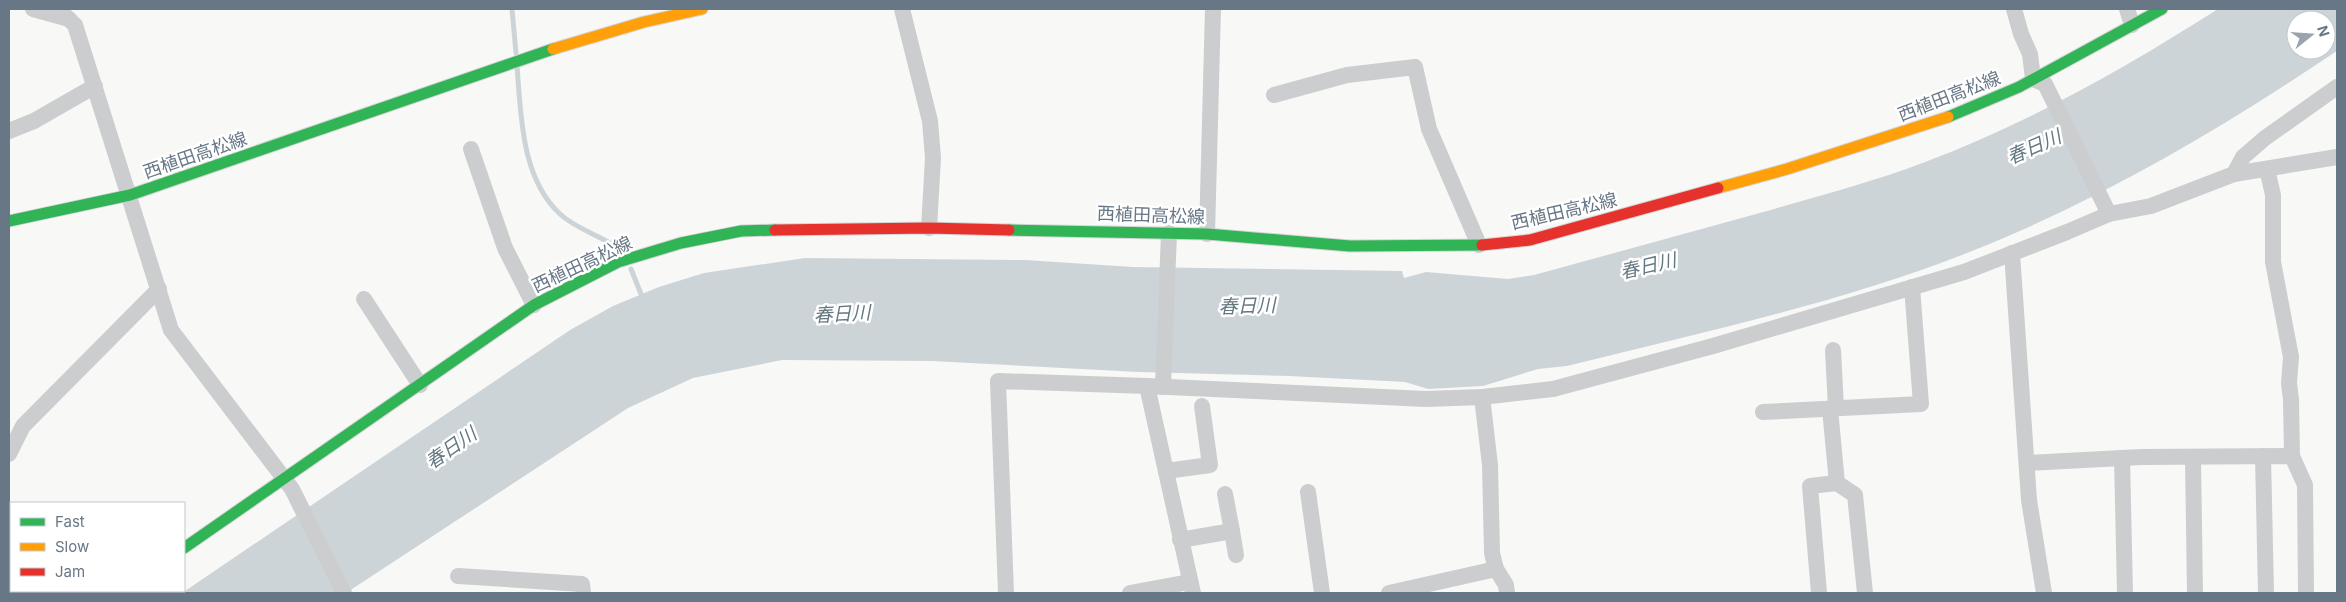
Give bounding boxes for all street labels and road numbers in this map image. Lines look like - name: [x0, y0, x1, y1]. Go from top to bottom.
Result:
- street label: 西植田高松線: [1895, 67, 2003, 125]
- street label: 西植田高松線: [141, 127, 249, 183]
- street label: 西植田高松線: [1509, 189, 1619, 233]
- street label: 西植田高松線: [1097, 203, 1205, 227]
- street label: 西植田高松線: [529, 232, 635, 296]

